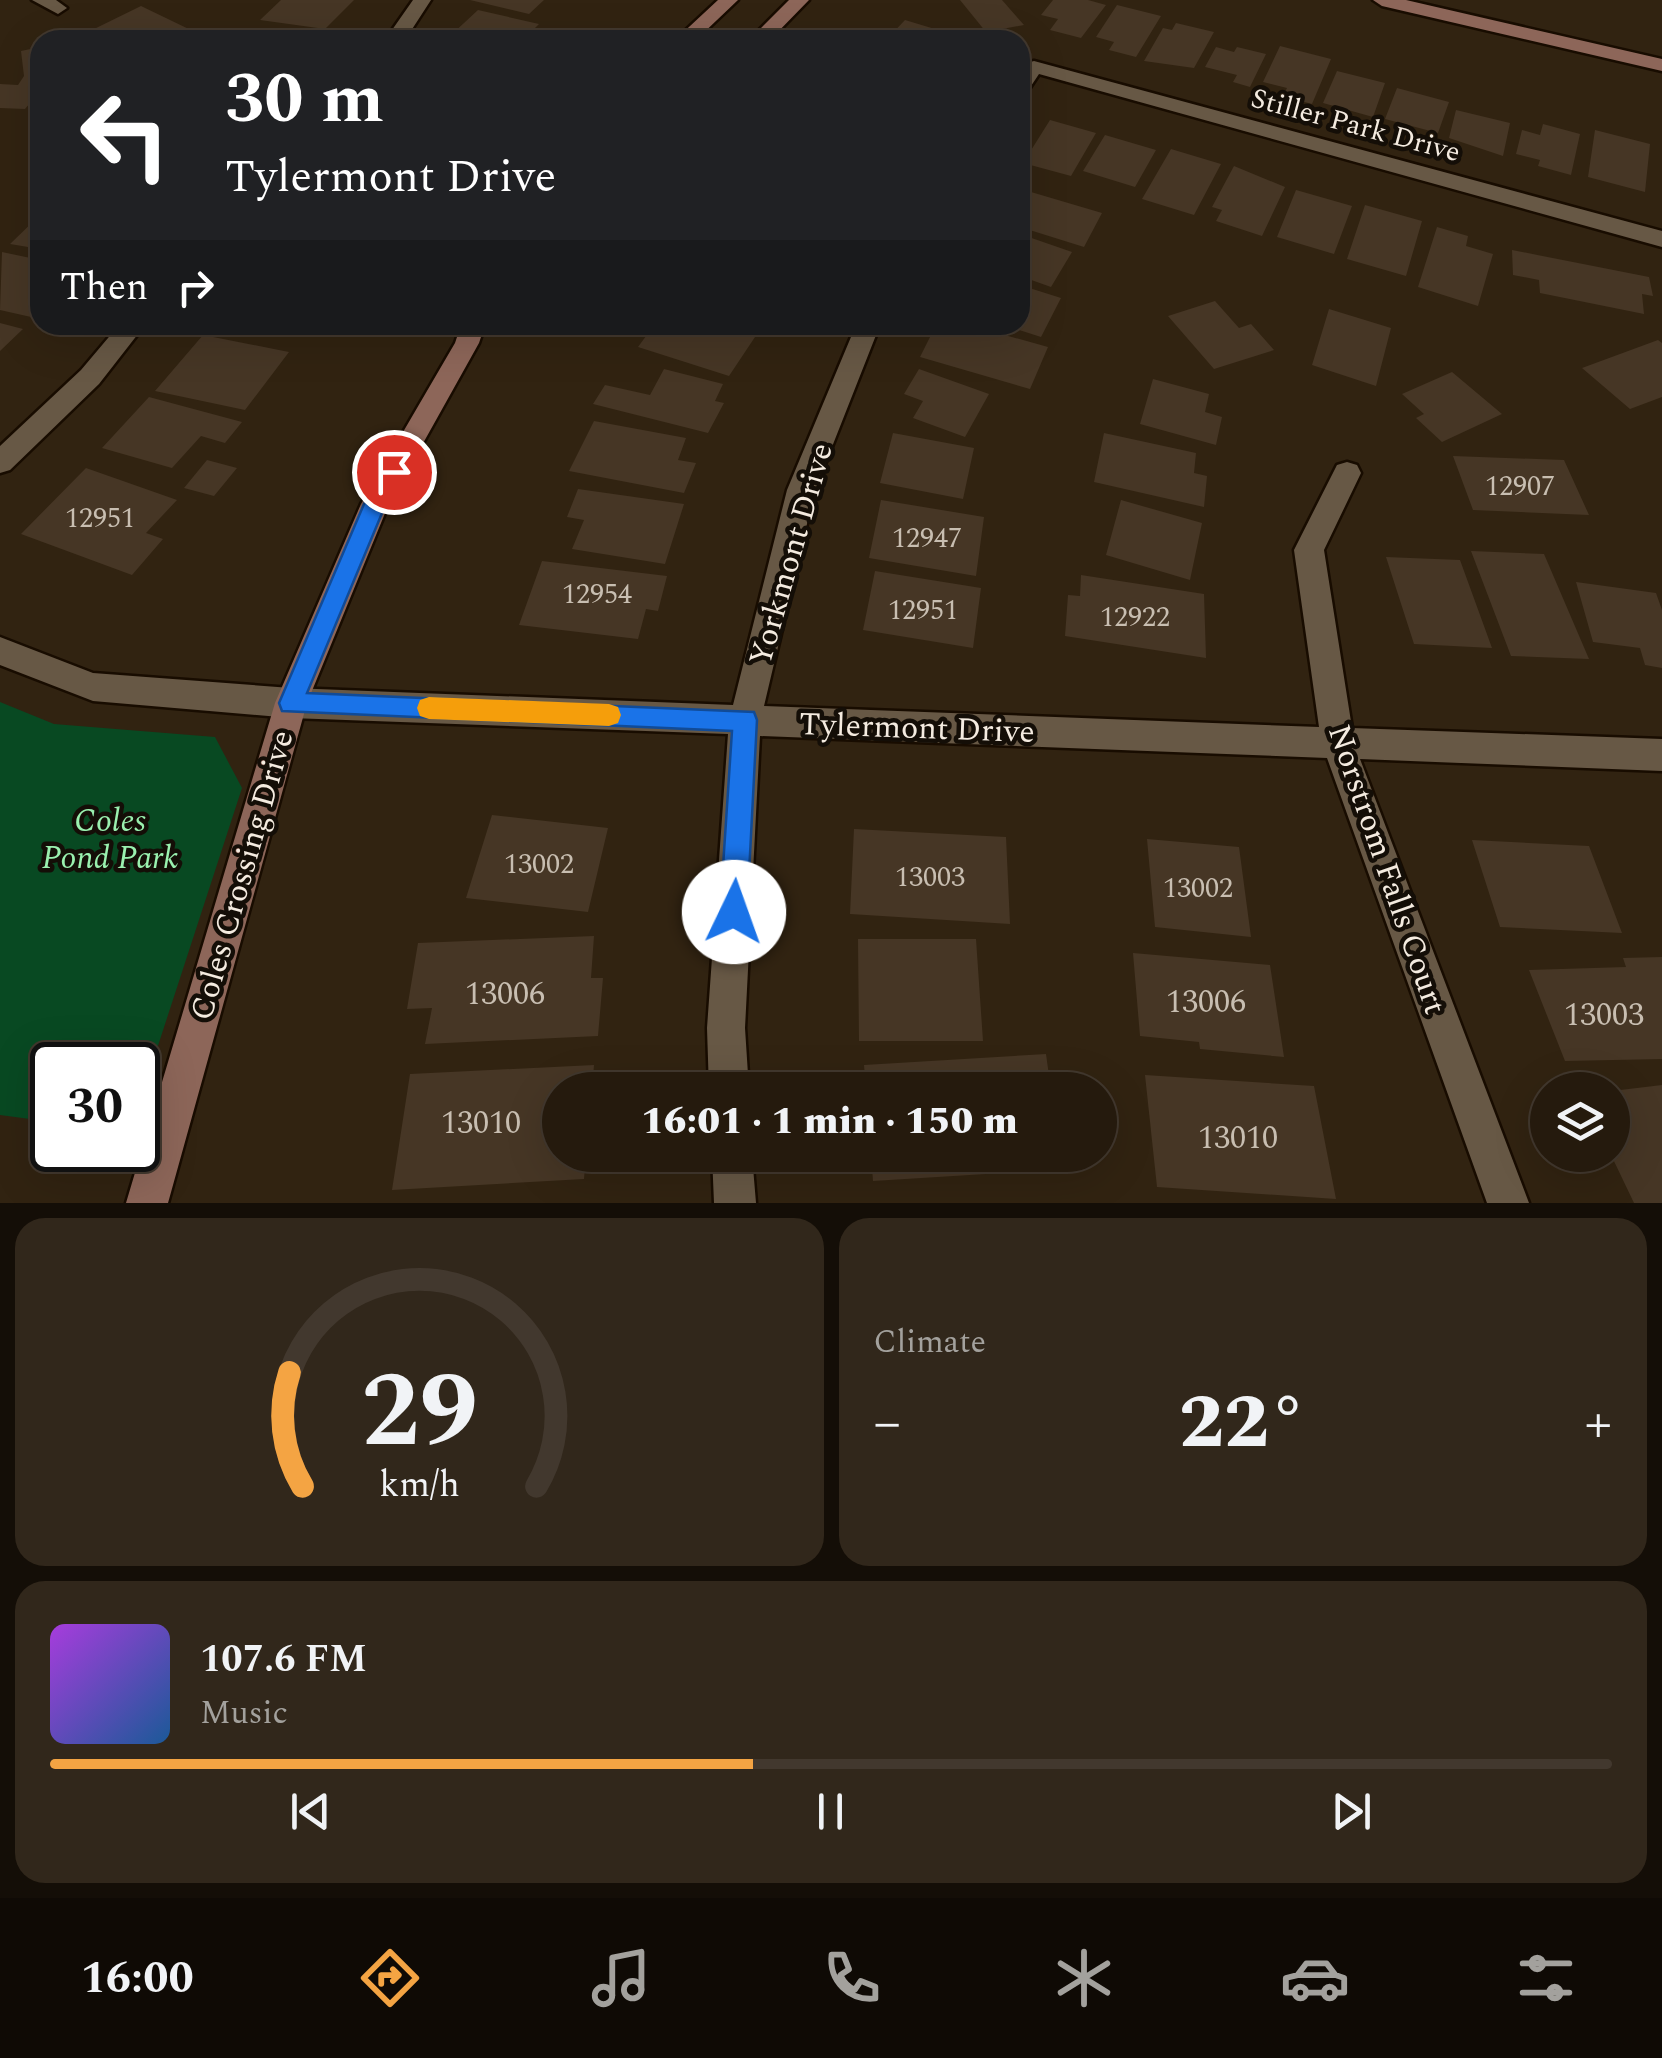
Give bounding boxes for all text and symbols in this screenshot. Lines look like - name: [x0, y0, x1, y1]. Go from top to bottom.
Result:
- text: 30 m: [225, 47, 384, 153]
- icon: left: [60, 70, 190, 200]
- street label: Stiller Park Drive: [1246, 77, 1465, 174]
- text: Tylermont Drive: [225, 143, 556, 212]
- text: Then: [60, 259, 148, 317]
- icon: right: [168, 260, 223, 315]
- pin: [352, 430, 437, 515]
- street label: Yorkmont Drive: [736, 437, 847, 672]
- icon: arrive: [367, 445, 422, 500]
- house number: 12907: [1485, 465, 1555, 508]
- house number: 12951: [65, 497, 135, 540]
- house number: 12947: [892, 517, 962, 560]
- house number: 12954: [562, 573, 632, 616]
- house number: 12951: [888, 589, 958, 632]
- house number: 12922: [1100, 596, 1170, 639]
- street label: Tylermont Drive: [798, 700, 1036, 757]
- street label: Norstrom Falls Court: [1314, 718, 1459, 1021]
- street label: Coles Crossing Drive: [178, 724, 307, 1026]
- park label: Coles Pond Park: [42, 797, 178, 883]
- house number: 13002: [504, 843, 574, 886]
- house number: 13003: [895, 856, 965, 899]
- position arrow: [682, 860, 786, 964]
- house number: 13002: [1163, 867, 1233, 910]
- house number: 13006: [465, 970, 545, 1019]
- house number: 13006: [1166, 978, 1246, 1027]
- house number: 13003: [1564, 991, 1644, 1040]
- speed limit sign: 30: [30, 1042, 160, 1172]
- map controls: [1530, 1072, 1630, 1172]
- button: layers: [1530, 1072, 1630, 1172]
- text: 16:01 · 1 min · 150 m: [641, 1093, 1018, 1151]
- house number: 13010: [441, 1099, 521, 1148]
- house number: 13010: [1198, 1114, 1278, 1163]
- text: Climate: [874, 1318, 986, 1367]
- text: 29: [361, 1334, 478, 1492]
- text: 22°: [1179, 1367, 1307, 1481]
- text: −: [874, 1382, 901, 1465]
- text: +: [1584, 1382, 1612, 1465]
- text: km/h: [379, 1458, 459, 1513]
- text: 107.6 FM: [200, 1631, 367, 1689]
- text: Music: [200, 1689, 288, 1738]
- icon: previous: [283, 1784, 338, 1839]
- icon: pause: [803, 1784, 858, 1839]
- icon: next: [1324, 1784, 1379, 1839]
- icon: directions: [355, 1943, 425, 2013]
- icon: music: [586, 1943, 656, 2013]
- icon: phone: [817, 1943, 887, 2013]
- icon: climate: [1049, 1943, 1119, 2013]
- icon: car: [1280, 1943, 1350, 2013]
- icon: filters: [1511, 1943, 1581, 2013]
- text: 16:00: [81, 1944, 194, 2013]

